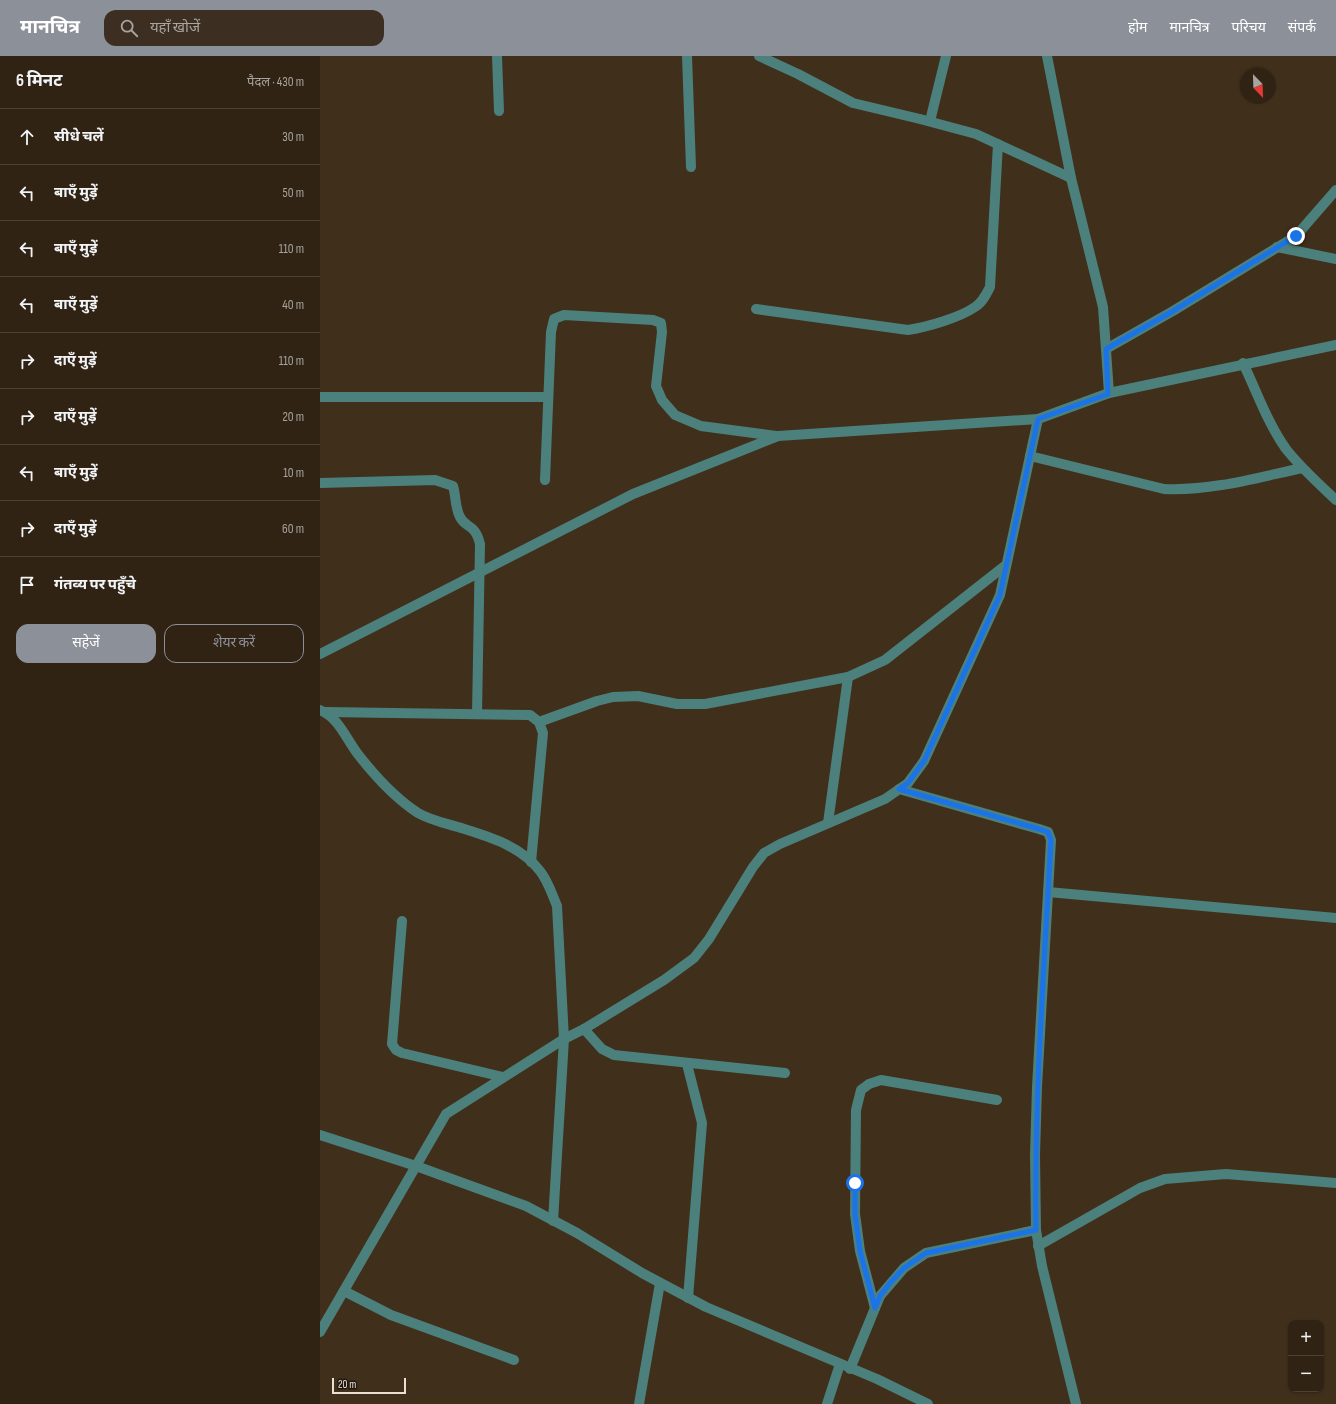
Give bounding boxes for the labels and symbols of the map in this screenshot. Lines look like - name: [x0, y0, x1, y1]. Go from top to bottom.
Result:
- north arrow: [1240, 68, 1276, 104]
- route end: [1287, 227, 1305, 245]
- route start: [846, 1174, 864, 1192]
- scale bar: [332, 1376, 406, 1395]

